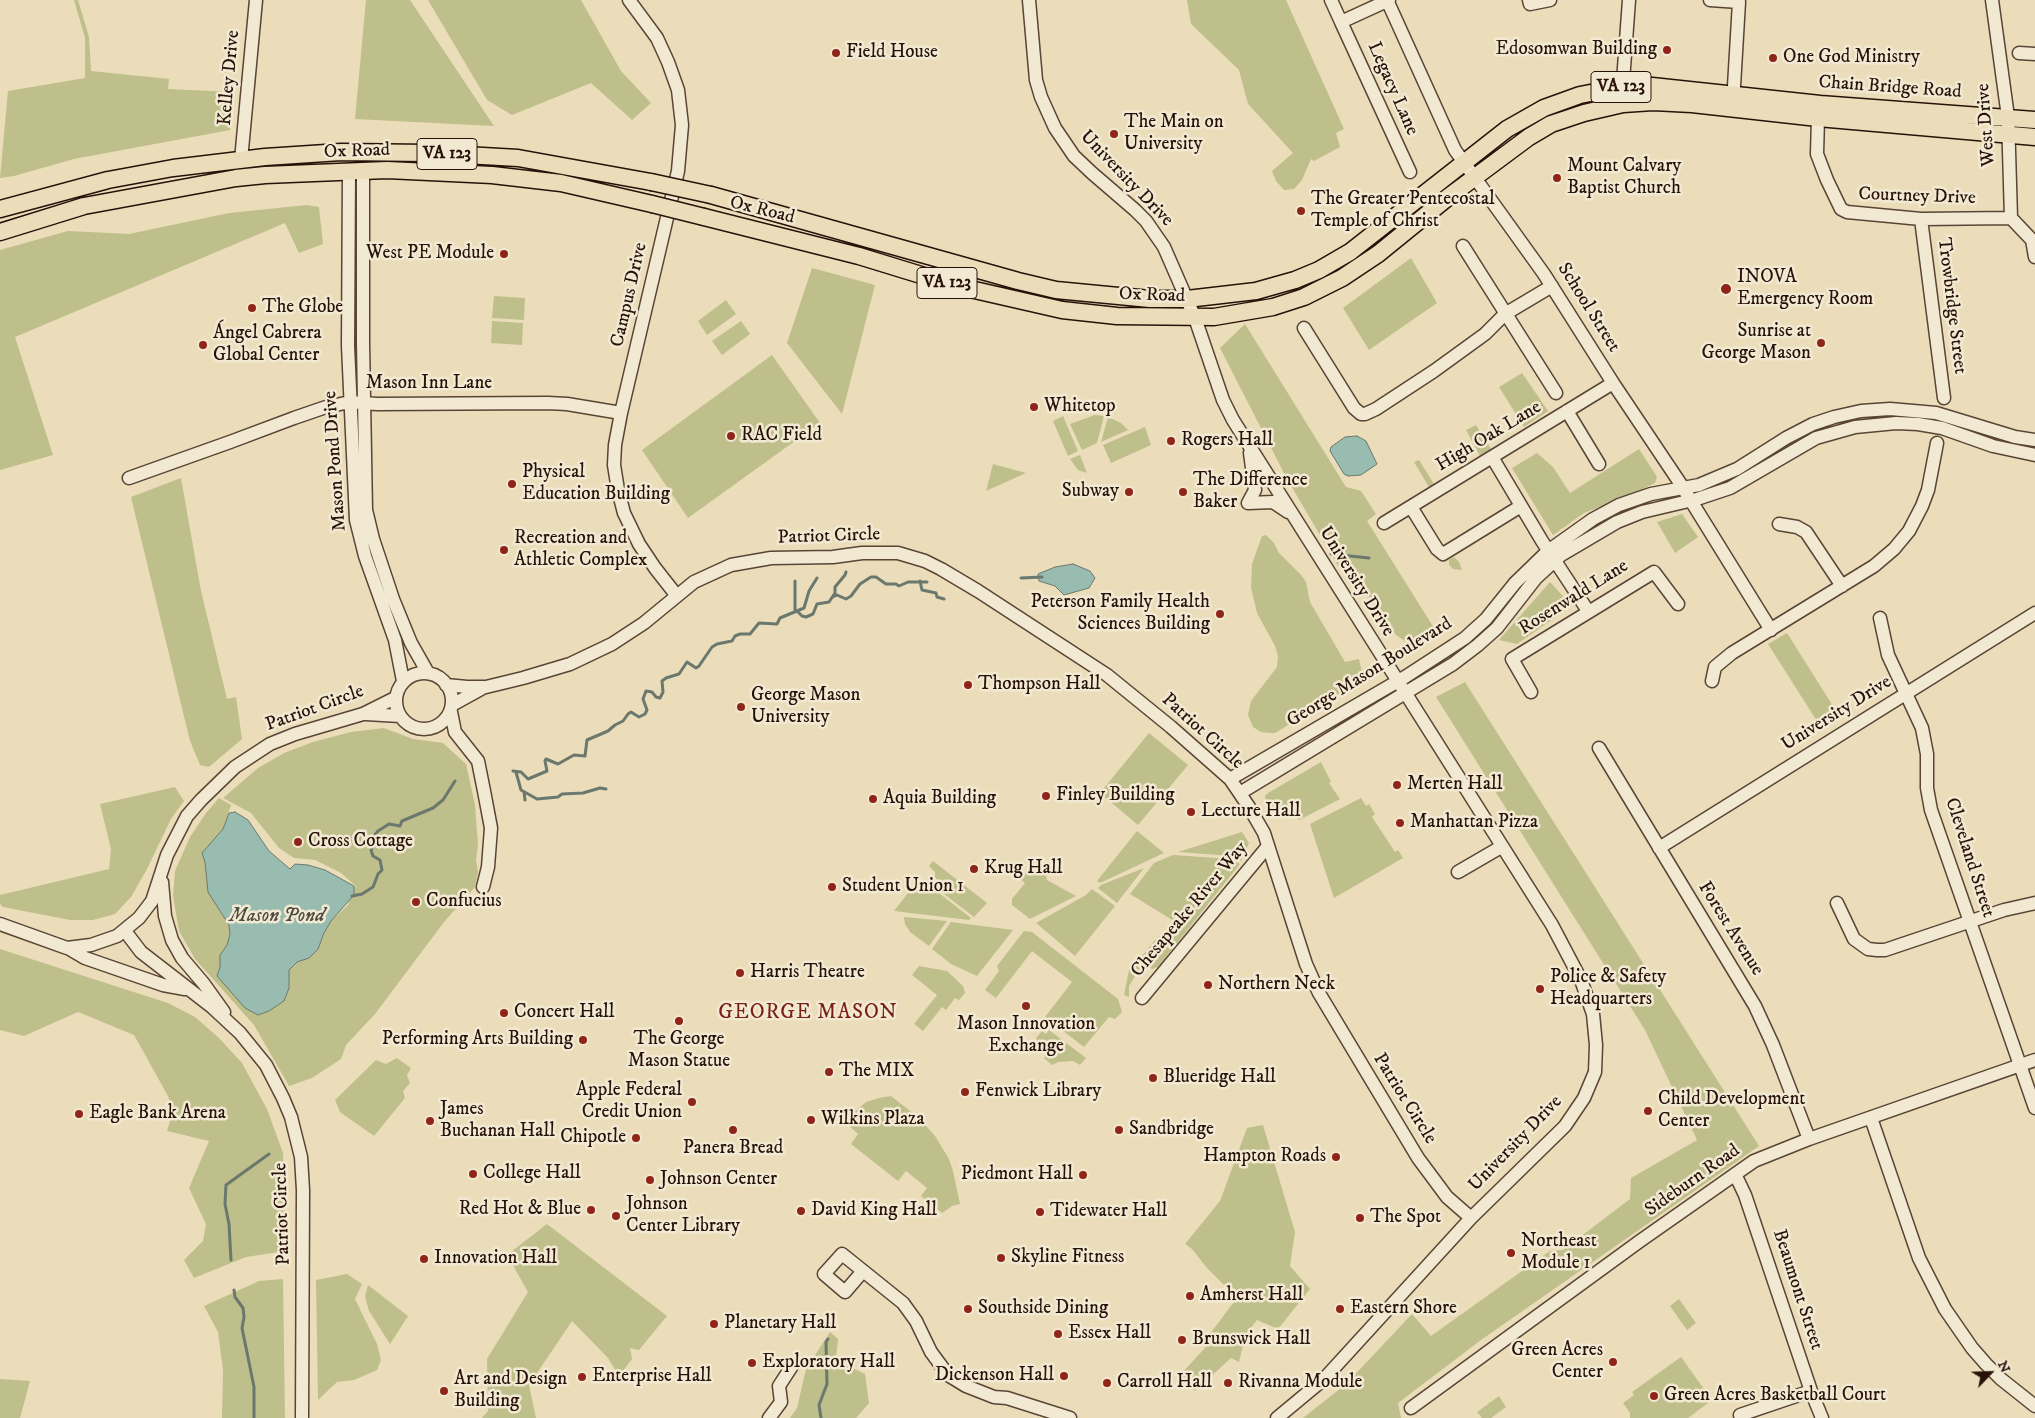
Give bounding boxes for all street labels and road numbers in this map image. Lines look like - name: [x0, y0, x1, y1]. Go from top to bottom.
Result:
- street label: Kelley Drive: [214, 29, 246, 127]
- street label: Legacy Lane: [1361, 39, 1423, 139]
- road number: VA 123: [1591, 72, 1651, 102]
- street label: Chain Bridge Road: [1818, 72, 1962, 104]
- street label: West Drive: [1973, 83, 2001, 167]
- street label: University Drive: [1074, 126, 1178, 232]
- road number: VA 123: [417, 138, 477, 170]
- street label: Ox Road: [324, 139, 390, 165]
- street label: Courtney Drive: [1858, 184, 1976, 210]
- street label: Ox Road: [727, 192, 797, 230]
- street label: Trowbridge Street: [1931, 236, 1971, 376]
- street label: Campus Drive: [607, 241, 653, 349]
- street label: School Street: [1552, 259, 1624, 357]
- road number: VA 123: [917, 268, 977, 298]
- street label: Ox Road: [1119, 283, 1185, 309]
- street label: Mason Inn Lane: [366, 373, 492, 395]
- street label: Mason Pond Drive: [320, 390, 352, 532]
- street label: High Oak Lane: [1432, 397, 1546, 477]
- street label: University Drive: [1313, 523, 1399, 641]
- street label: Patriot Circle: [777, 524, 881, 550]
- street label: Rosenwald Lane: [1515, 555, 1633, 641]
- street label: George Mason Boulevard: [1283, 613, 1457, 733]
- street label: University Drive: [1778, 671, 1896, 757]
- street label: Patriot Circle: [263, 681, 367, 737]
- street label: Patriot Circle: [1156, 689, 1248, 775]
- street label: Cleveland Street: [1939, 795, 1999, 921]
- street label: Chesapeake River Way: [1127, 838, 1253, 982]
- street label: Forest Avenue: [1692, 878, 1768, 980]
- street label: Patriot Circle: [1367, 1049, 1441, 1149]
- street label: University Drive: [1464, 1091, 1568, 1197]
- street label: Sideburn Road: [1641, 1140, 1745, 1222]
- street label: Patriot Circle: [270, 1162, 296, 1266]
- street label: Beaumont Street: [1767, 1227, 1827, 1353]

